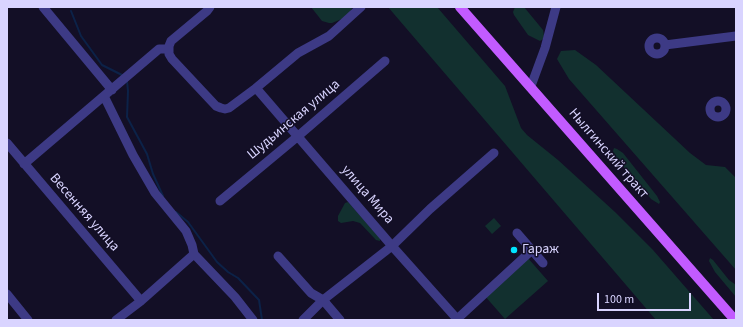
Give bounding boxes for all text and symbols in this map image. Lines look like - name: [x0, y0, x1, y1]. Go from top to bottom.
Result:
- street label: Шудьинская улица: [244, 76, 344, 164]
- street label: Нылгинский тракт: [564, 106, 652, 202]
- street label: улица Мира: [337, 162, 397, 228]
- street label: Весенняя улица: [46, 171, 122, 255]
- place label: Гараж: [522, 242, 559, 258]
- marker: Гараж: [509, 245, 519, 255]
- scale bar: [599, 285, 693, 311]
- text: 100 m: [604, 291, 634, 308]

